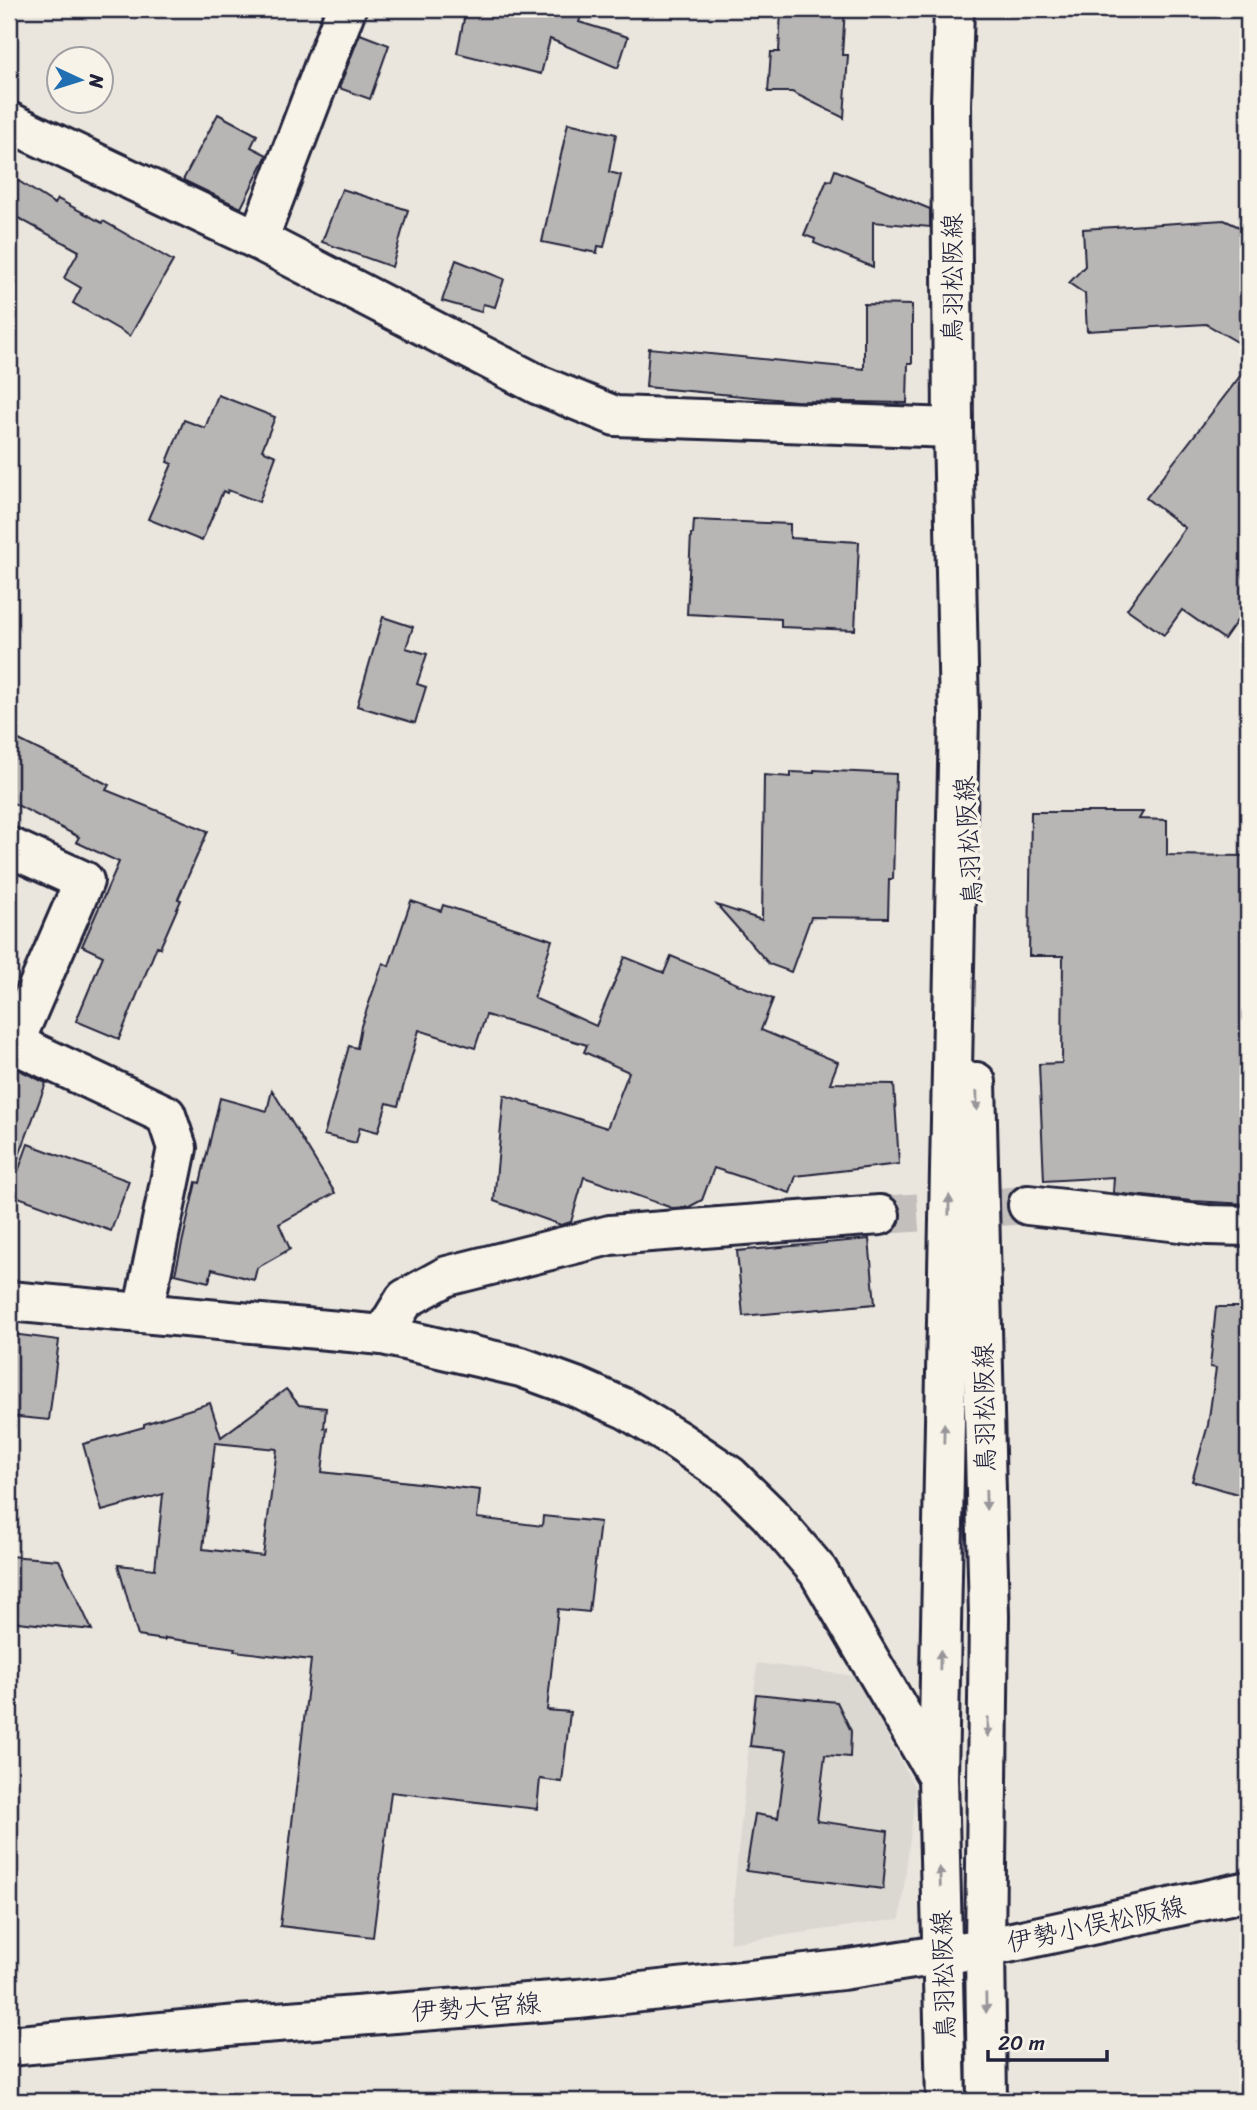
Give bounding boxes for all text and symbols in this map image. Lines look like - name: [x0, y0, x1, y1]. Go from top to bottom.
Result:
- north arrow: [46, 46, 116, 116]
- text: N: [79, 72, 113, 90]
- street label: 鳥羽松阪線: [929, 213, 975, 343]
- street label: 鳥羽松阪線: [941, 775, 995, 907]
- one-way arrow: [971, 1090, 982, 1112]
- one-way arrow: [943, 1194, 955, 1216]
- street label: 鳥羽松阪線: [960, 1343, 1008, 1473]
- one-way arrow: [939, 1421, 950, 1443]
- one-way arrow: [980, 1489, 992, 1511]
- one-way arrow: [934, 1649, 946, 1671]
- one-way arrow: [982, 1716, 993, 1738]
- one-way arrow: [935, 1866, 946, 1888]
- street label: 伊勢小俣松阪線: [1002, 1883, 1190, 1965]
- street label: 鳥羽松阪線: [918, 1909, 968, 2041]
- street label: 伊勢大宮線: [410, 1980, 542, 2034]
- one-way arrow: [980, 1993, 992, 2015]
- scale bar: [988, 2019, 1106, 2063]
- text: 20 m: [998, 2024, 1045, 2062]

